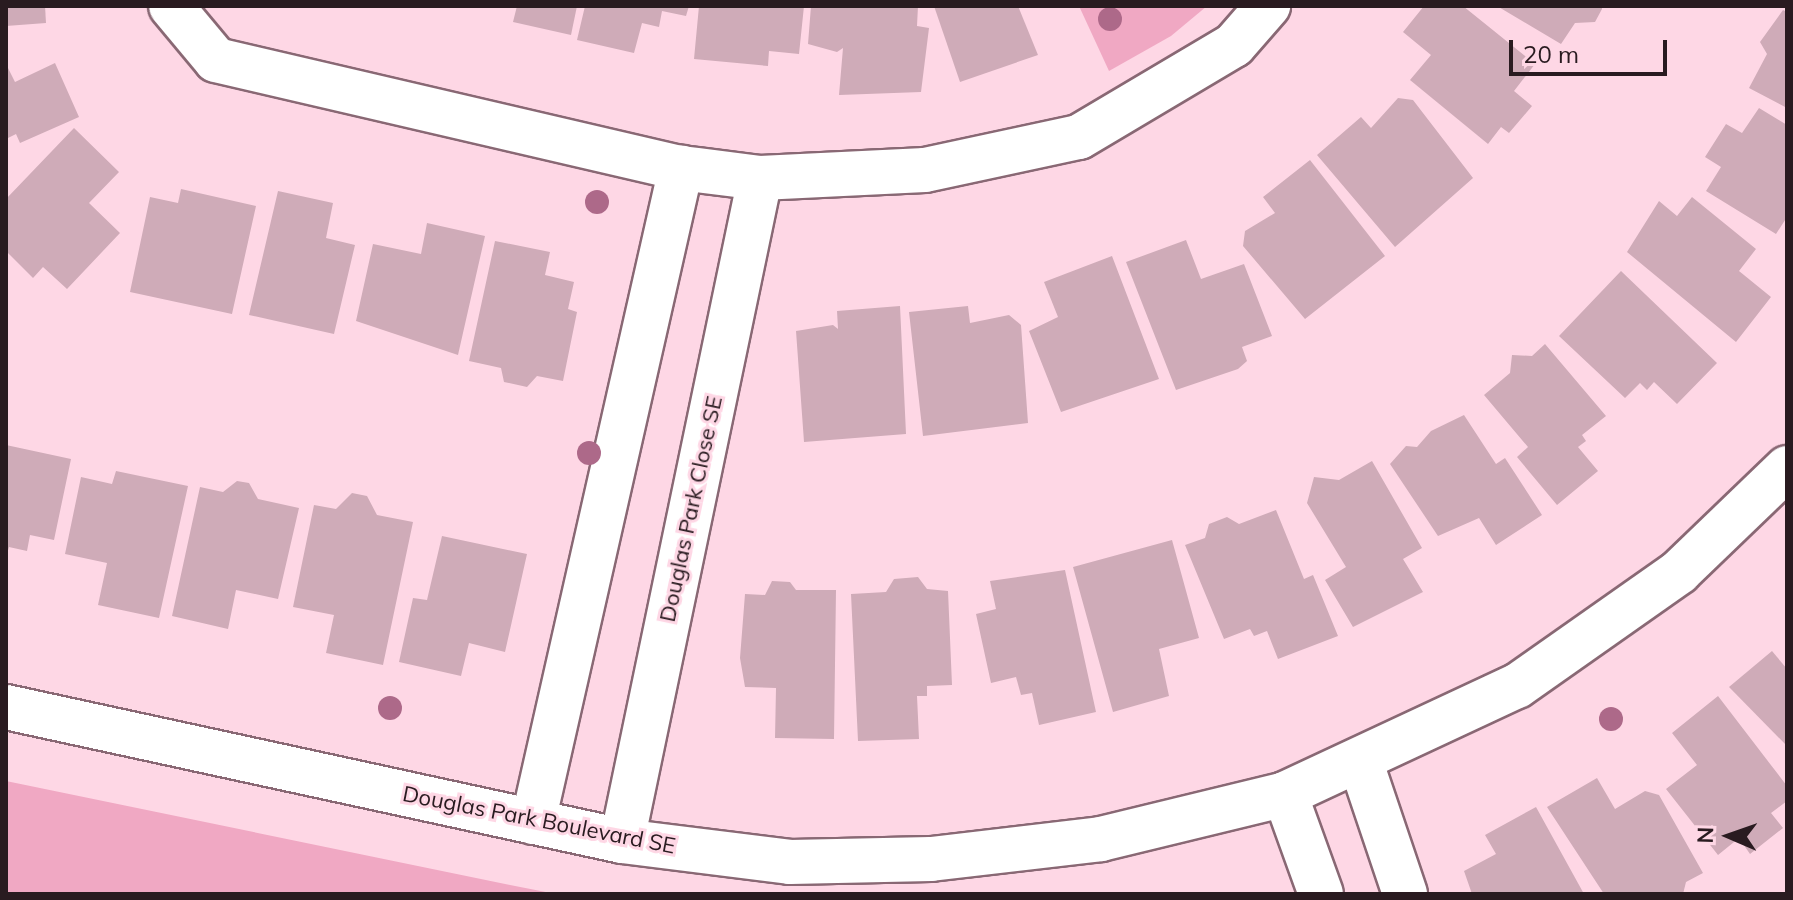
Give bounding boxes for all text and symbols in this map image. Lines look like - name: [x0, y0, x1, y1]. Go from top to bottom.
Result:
- scale bar: [1513, 24, 1671, 74]
- text: 20 m: [1523, 39, 1579, 69]
- street label: Douglas Park Close SE: [654, 394, 728, 624]
- street label: Douglas Park Boulevard SE: [400, 781, 678, 859]
- north arrow: [1689, 796, 1769, 876]
- text: N: [1691, 826, 1719, 844]

